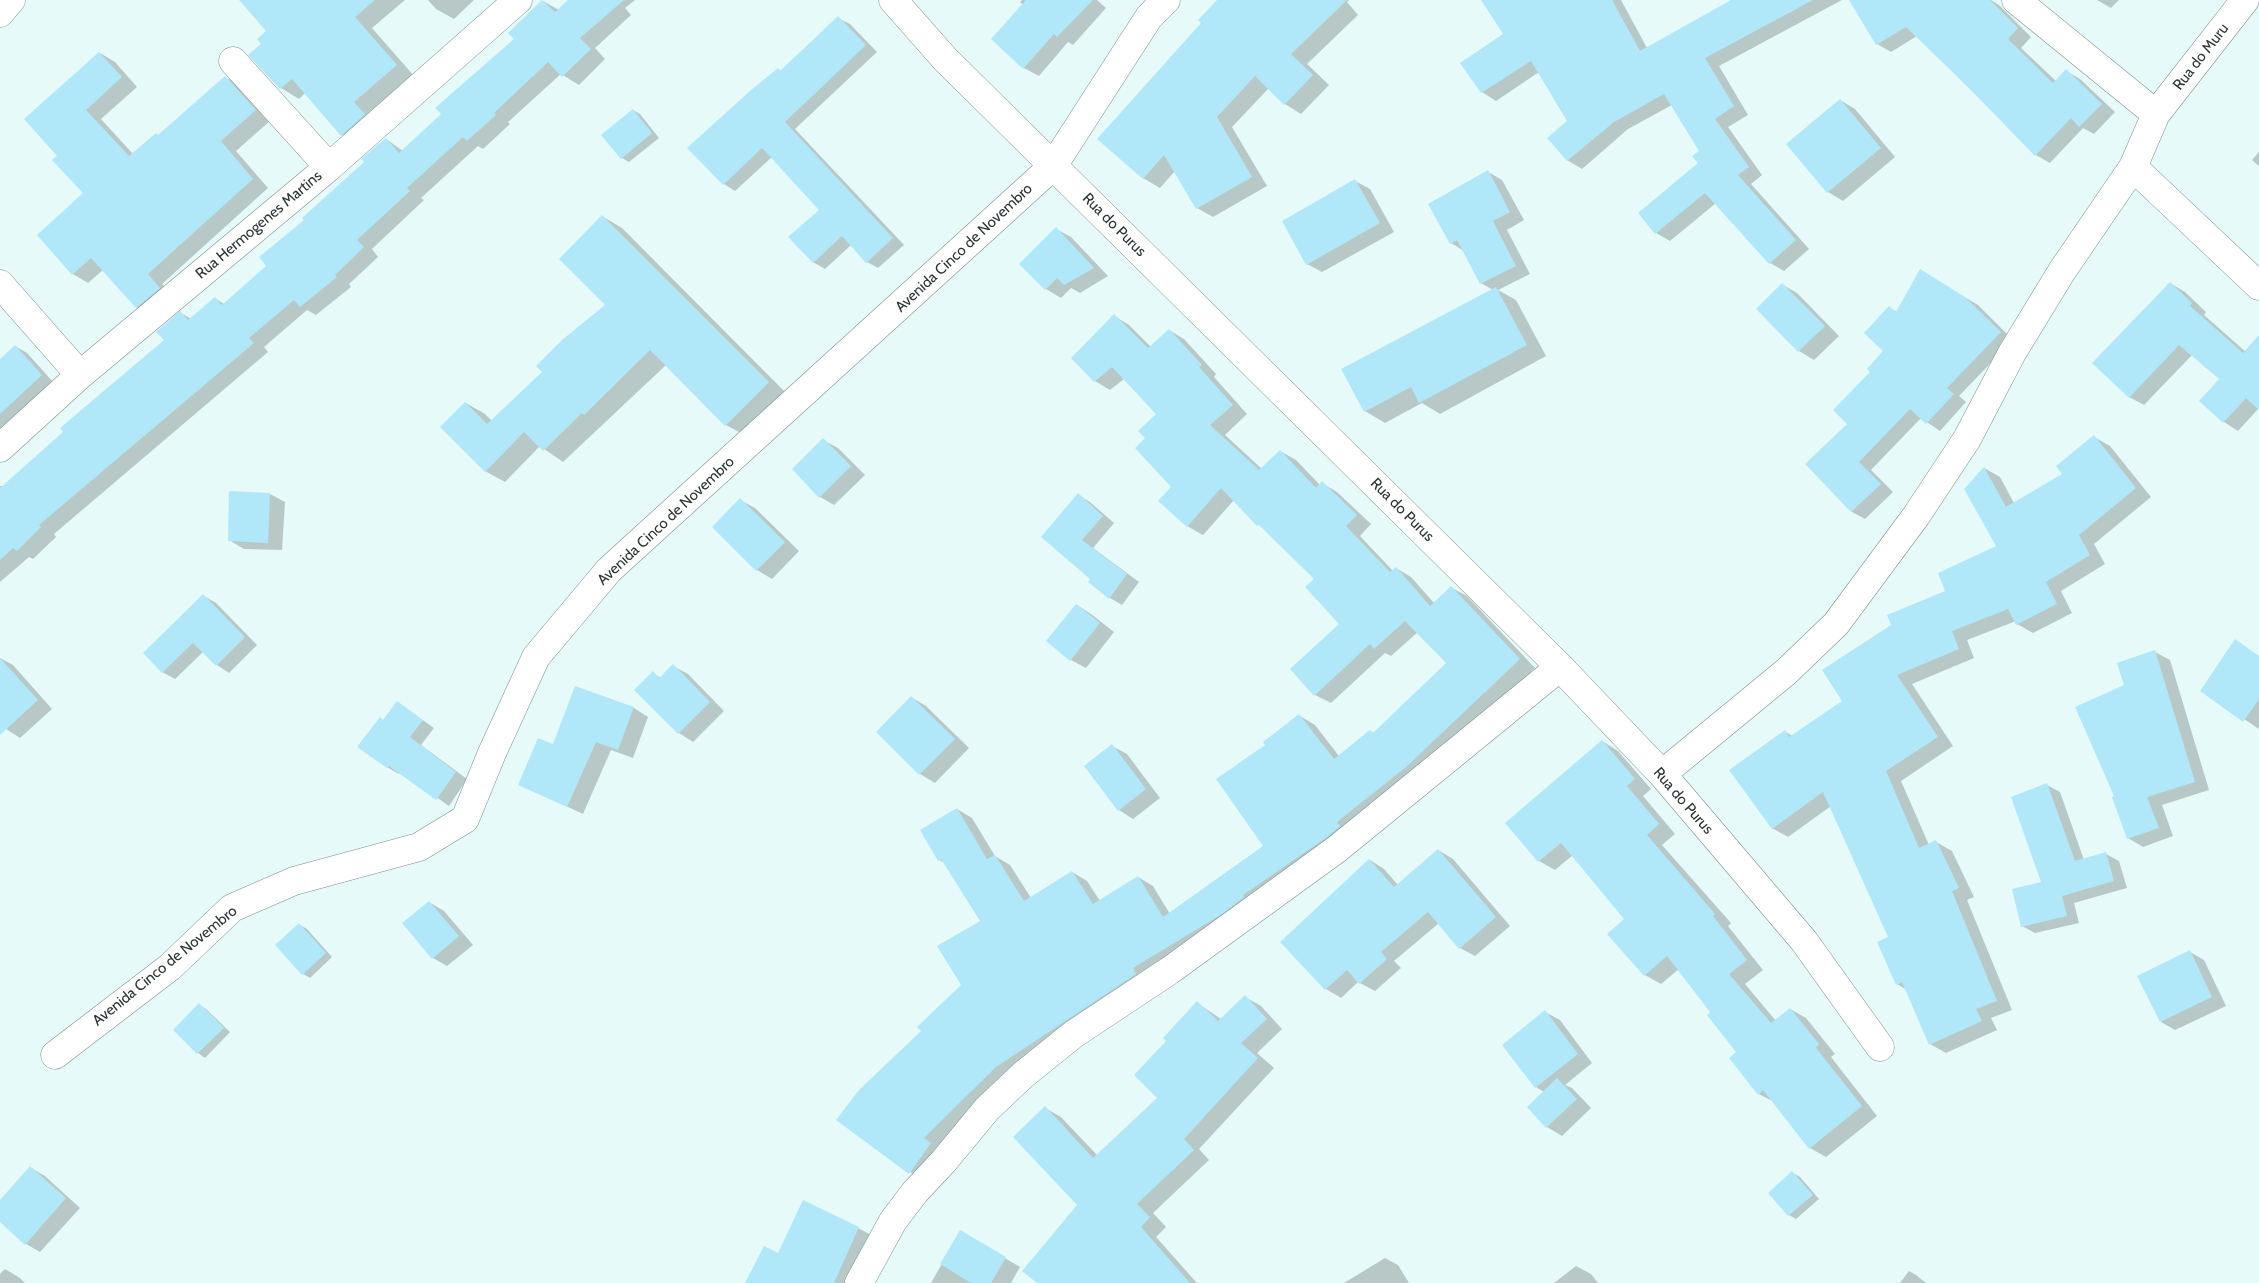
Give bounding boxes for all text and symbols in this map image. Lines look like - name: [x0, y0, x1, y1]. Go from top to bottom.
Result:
- street label: Rua do Muru: [2169, 20, 2233, 94]
- street label: Rua Hermogenes Martins: [192, 167, 326, 283]
- street label: Avenida Cinco de Novembro: [892, 180, 1036, 316]
- street label: Rua do Purus: [1078, 189, 1150, 261]
- street label: Avenida Cinco de Novembro: [594, 453, 738, 589]
- street label: Rua do Purus: [1366, 474, 1438, 546]
- street label: Rua do Purus: [1649, 764, 1717, 838]
- street label: Avenida Cinco de Novembro: [89, 902, 241, 1030]

